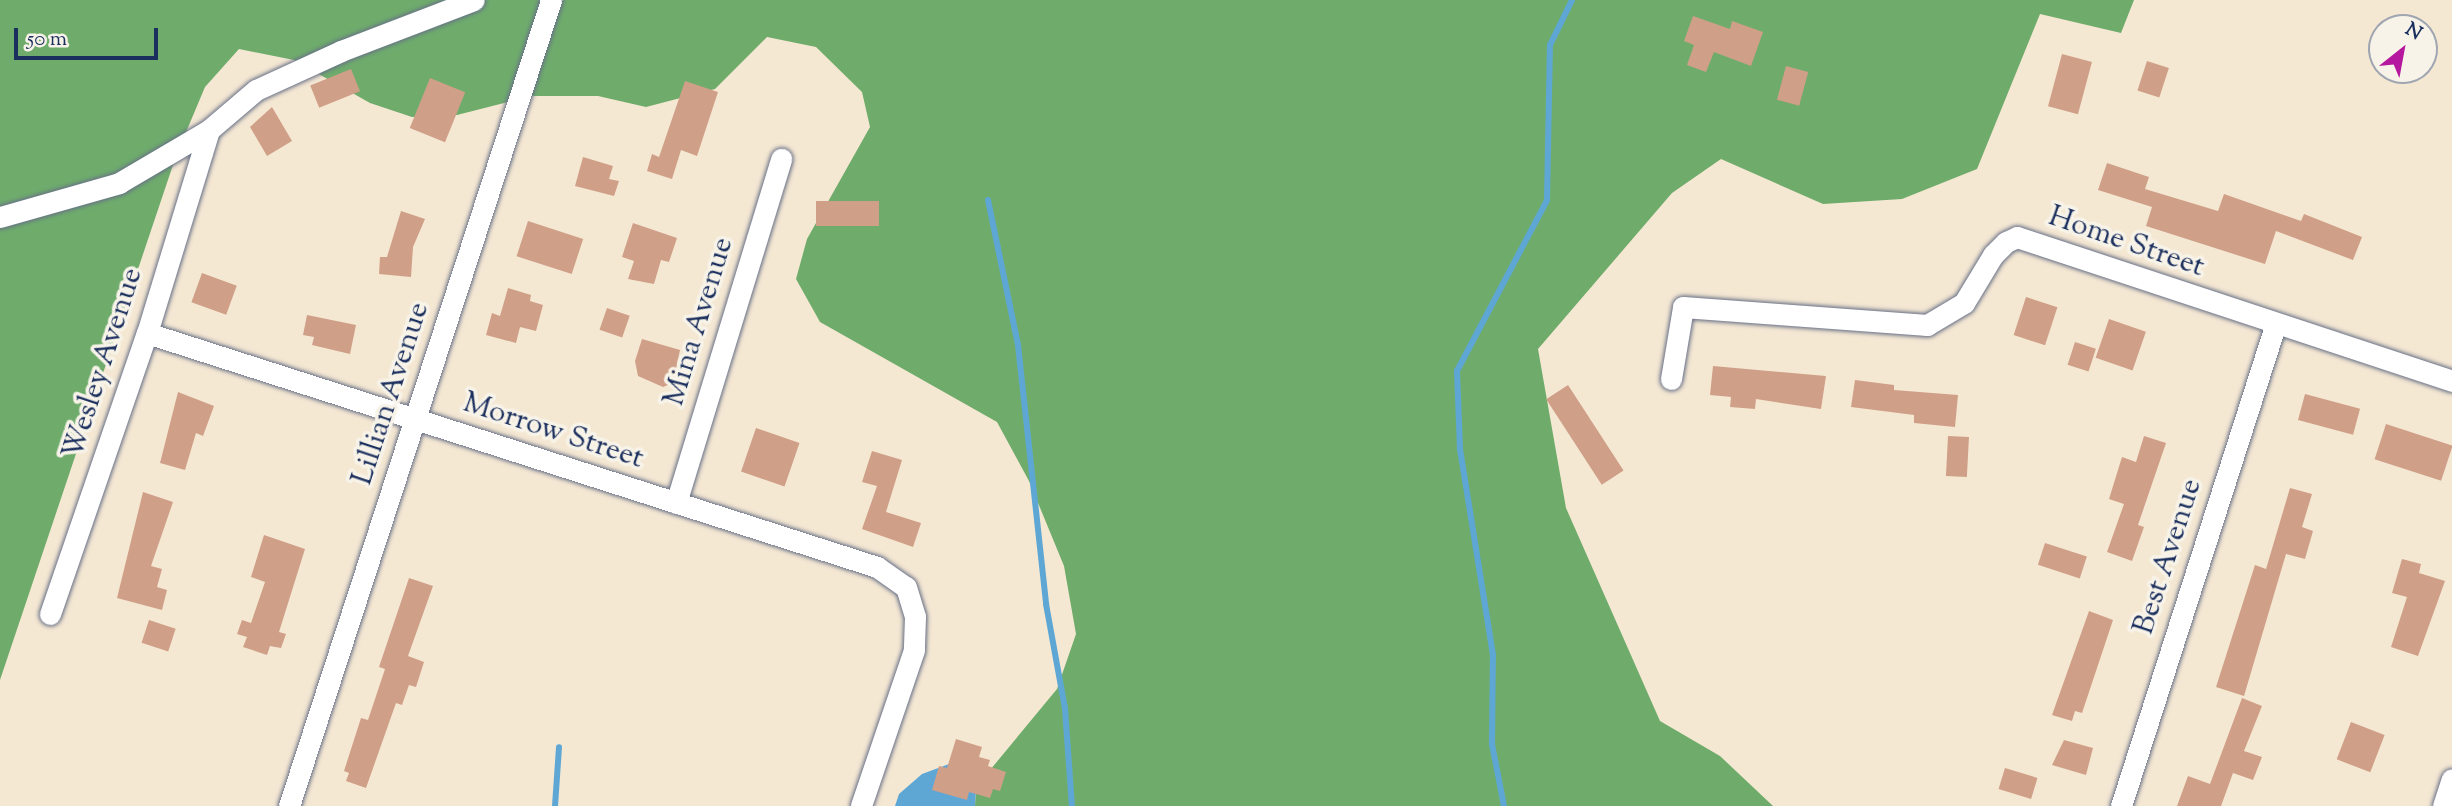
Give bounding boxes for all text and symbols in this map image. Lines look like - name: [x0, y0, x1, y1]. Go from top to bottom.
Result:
- scale bar: [18, 14, 161, 58]
- north arrow: [2368, 14, 2438, 84]
- text: N: [2400, 17, 2426, 48]
- text: 50 m: [27, 25, 67, 55]
- street label: Home Street: [2043, 200, 2209, 286]
- street label: Mina Avenue: [657, 233, 743, 411]
- street label: Wesley Avenue: [56, 264, 152, 464]
- street label: Lillian Avenue: [346, 298, 438, 490]
- street label: Morrow Street: [458, 386, 648, 478]
- street label: Best Avenue: [2127, 475, 2211, 639]

